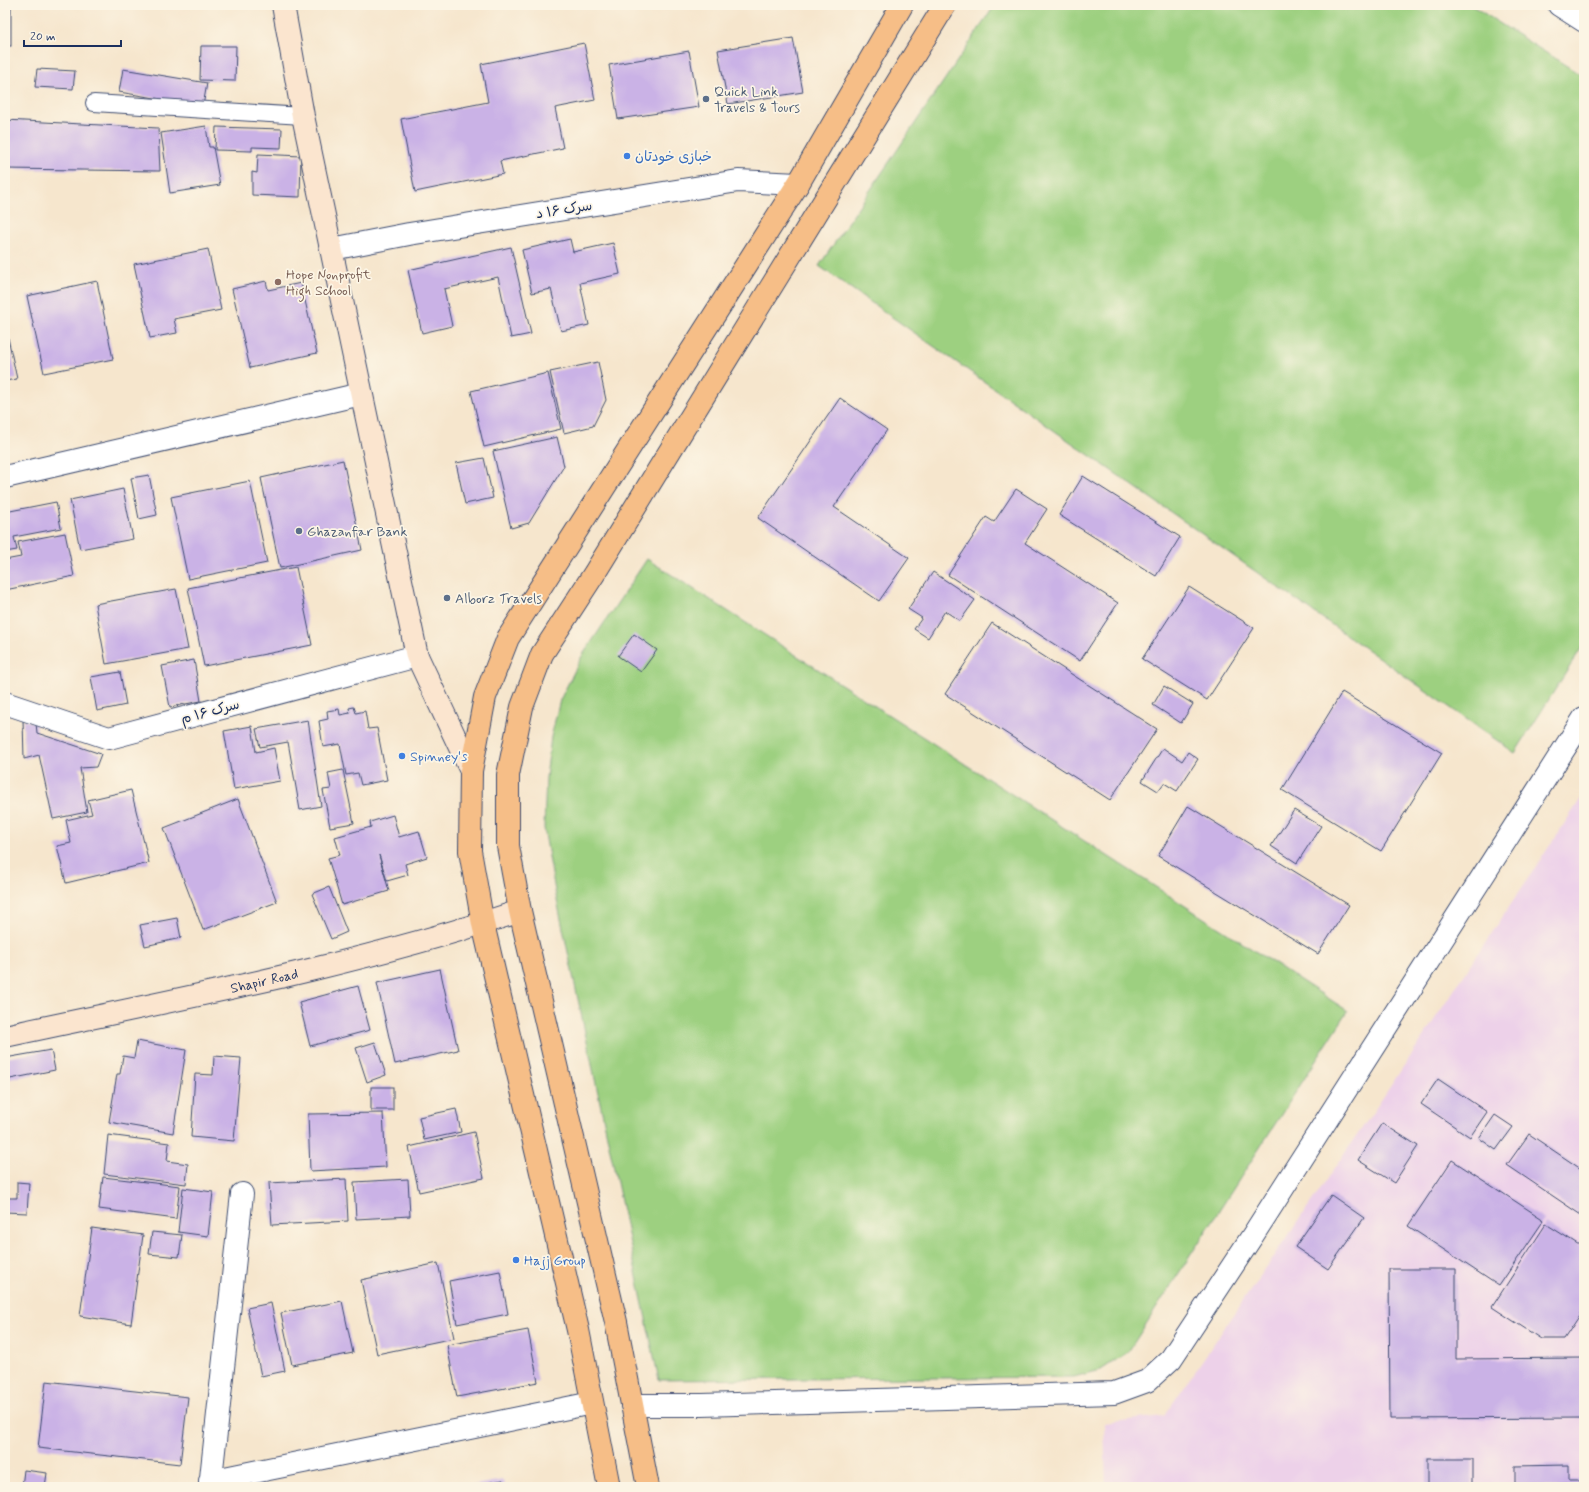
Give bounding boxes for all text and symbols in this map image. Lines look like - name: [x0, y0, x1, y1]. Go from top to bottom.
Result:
- scale bar: [24, 22, 121, 48]
- text: 20 m: [30, 29, 56, 45]
- place label: Quick Link Travels & Tours: [714, 83, 801, 117]
- marker: Quick Link Travels & Tours: [701, 94, 711, 104]
- place label: خبازی خودتان: [635, 148, 712, 166]
- marker: خبازی خودتان: [622, 151, 632, 161]
- street label: سرک ۱۶ د: [535, 197, 594, 223]
- place label: Hope Nonprofit High School: [286, 266, 372, 302]
- marker: Hope Nonprofit High School: [273, 277, 283, 287]
- place label: Ghazanfar Bank: [307, 523, 407, 541]
- marker: Ghazanfar Bank: [294, 526, 304, 536]
- place label: Alborz Travels: [455, 590, 542, 608]
- marker: Alborz Travels: [442, 593, 452, 603]
- street label: سرک ۱۶ م: [179, 695, 242, 729]
- place label: Spinney's: [410, 748, 467, 766]
- marker: Spinney's: [397, 751, 407, 761]
- street label: Shapir Road: [229, 965, 300, 998]
- place label: Hajj Group: [524, 1252, 586, 1270]
- marker: Hajj Group: [511, 1255, 521, 1265]

